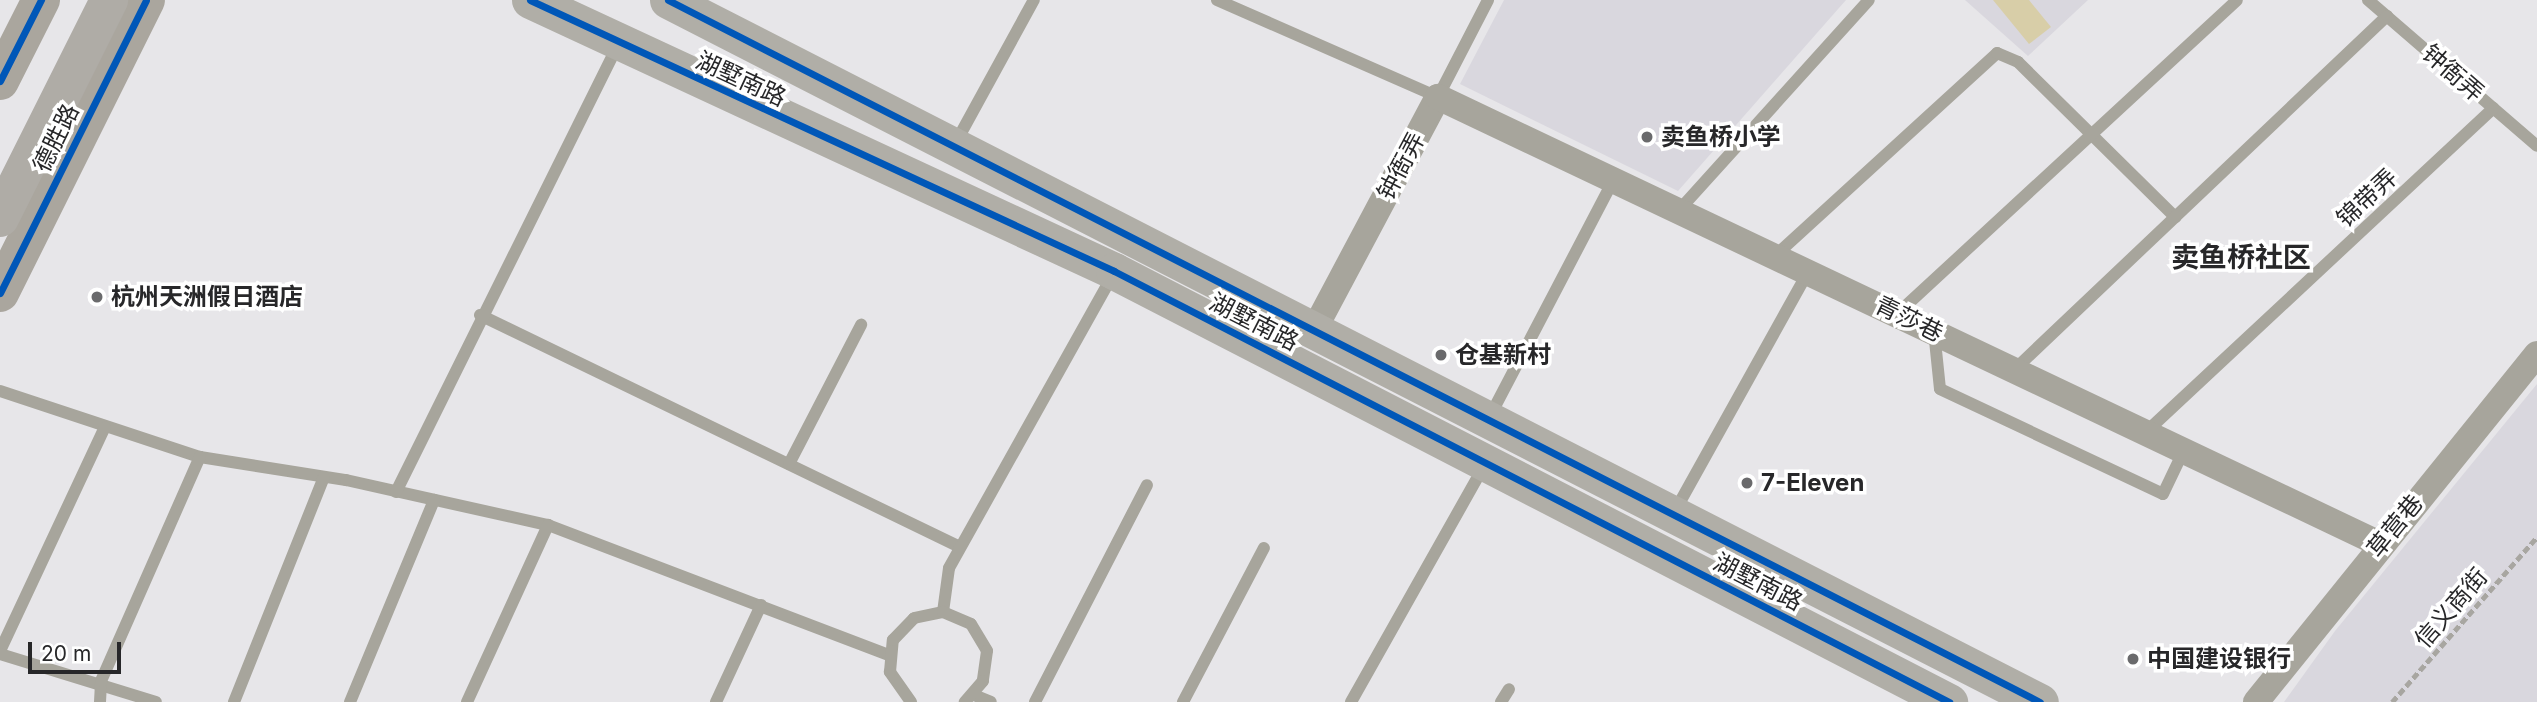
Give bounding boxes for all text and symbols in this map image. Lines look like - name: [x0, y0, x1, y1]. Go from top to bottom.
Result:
- street label: 钟衙弄: [2416, 39, 2490, 107]
- street label: 湖墅南路: [691, 46, 791, 112]
- street label: 德胜路: [27, 99, 85, 177]
- place label: 卖鱼桥小学: [1661, 123, 1781, 151]
- street label: 钟衙弄: [1371, 127, 1431, 205]
- marker: 卖鱼桥小学: [1639, 129, 1655, 145]
- street label: 锦带弄: [2331, 163, 2403, 233]
- district label: 卖鱼桥社区: [2171, 240, 2311, 274]
- place label: 杭州天洲假日酒店: [111, 283, 303, 311]
- street label: 湖墅南路: [1205, 287, 1303, 357]
- marker: 杭州天洲假日酒店: [89, 289, 105, 305]
- street label: 青莎巷: [1870, 290, 1948, 348]
- place label: 仓基新村: [1455, 341, 1551, 369]
- marker: 仓基新村: [1433, 347, 1449, 363]
- place label: 7-Eleven: [1761, 469, 1864, 497]
- marker: 7-Eleven: [1739, 475, 1755, 491]
- street label: 草营巷: [2361, 489, 2429, 563]
- street label: 湖墅南路: [1709, 547, 1807, 617]
- street label: 信义商街: [2409, 562, 2493, 654]
- scale bar: [32, 628, 124, 672]
- text: 20 m: [41, 641, 91, 666]
- place label: 中国建设银行: [2147, 645, 2291, 673]
- marker: 中国建设银行: [2125, 651, 2141, 667]

